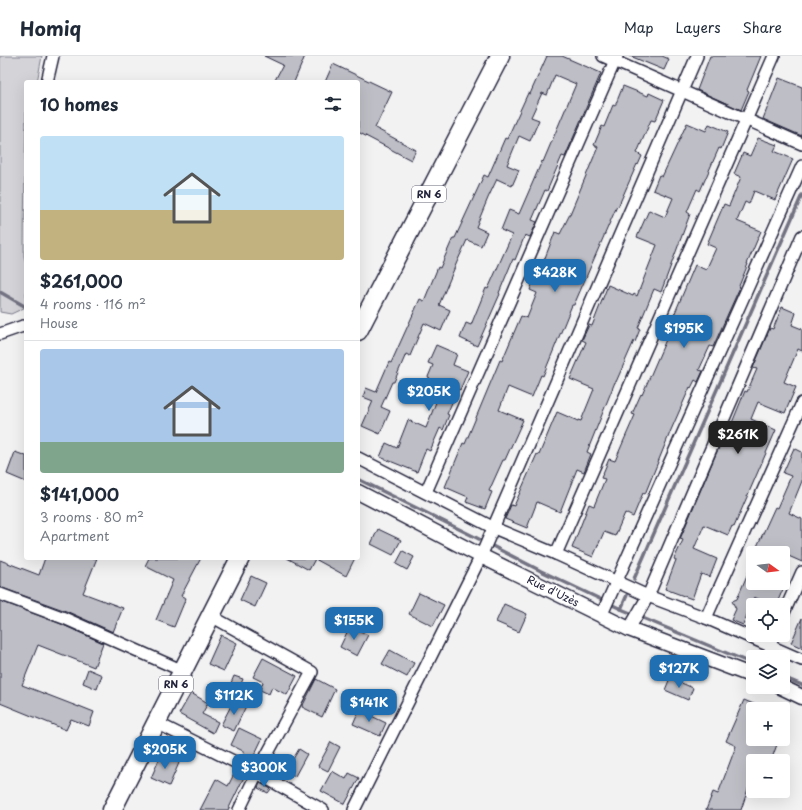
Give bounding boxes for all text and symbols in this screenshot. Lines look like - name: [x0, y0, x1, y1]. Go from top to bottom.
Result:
- text: Homiq: [20, 14, 81, 42]
- text: Map: [624, 17, 654, 38]
- text: Layers: [676, 17, 721, 38]
- text: Share: [743, 17, 782, 38]
- text: 10 homes: [40, 91, 118, 117]
- icon: filters: [322, 93, 344, 115]
- icon: home: [156, 162, 228, 234]
- road number: RN 6: [412, 186, 446, 202]
- pin: $428K: [527, 259, 583, 293]
- text: $428K: [533, 262, 577, 281]
- text: $261,000: [40, 268, 123, 294]
- text: 4 rooms · 116 m²: [40, 294, 146, 313]
- text: House: [40, 313, 78, 332]
- pin: $195K: [656, 315, 712, 349]
- text: $195K: [664, 318, 704, 337]
- icon: home: [156, 375, 228, 447]
- pin: $205K: [401, 378, 457, 412]
- text: $205K: [407, 381, 451, 400]
- pin: $261K: [710, 421, 766, 455]
- text: $261K: [717, 424, 759, 443]
- text: $141,000: [40, 481, 119, 507]
- text: 3 rooms · 80 m²: [40, 507, 144, 526]
- text: Apartment: [40, 526, 109, 545]
- north arrow: [746, 546, 790, 590]
- map controls: [746, 546, 790, 798]
- street label: Rue d'Uzès: [524, 571, 582, 611]
- button: locate: [746, 598, 790, 642]
- pin: $155K: [326, 607, 382, 641]
- text: $155K: [334, 610, 374, 629]
- button: layers: [746, 650, 790, 694]
- pin: $127K: [651, 655, 707, 689]
- text: $127K: [659, 658, 699, 677]
- road number: RN 6: [159, 676, 193, 692]
- pin: $112K: [206, 682, 262, 716]
- text: $112K: [215, 685, 253, 704]
- pin: $141K: [341, 689, 397, 723]
- text: $141K: [350, 692, 388, 711]
- button: +: [746, 702, 790, 746]
- pin: $205K: [137, 736, 193, 770]
- text: $205K: [143, 739, 187, 758]
- pin: $300K: [236, 754, 292, 788]
- button: −: [746, 754, 790, 798]
- text: $300K: [241, 757, 287, 776]

